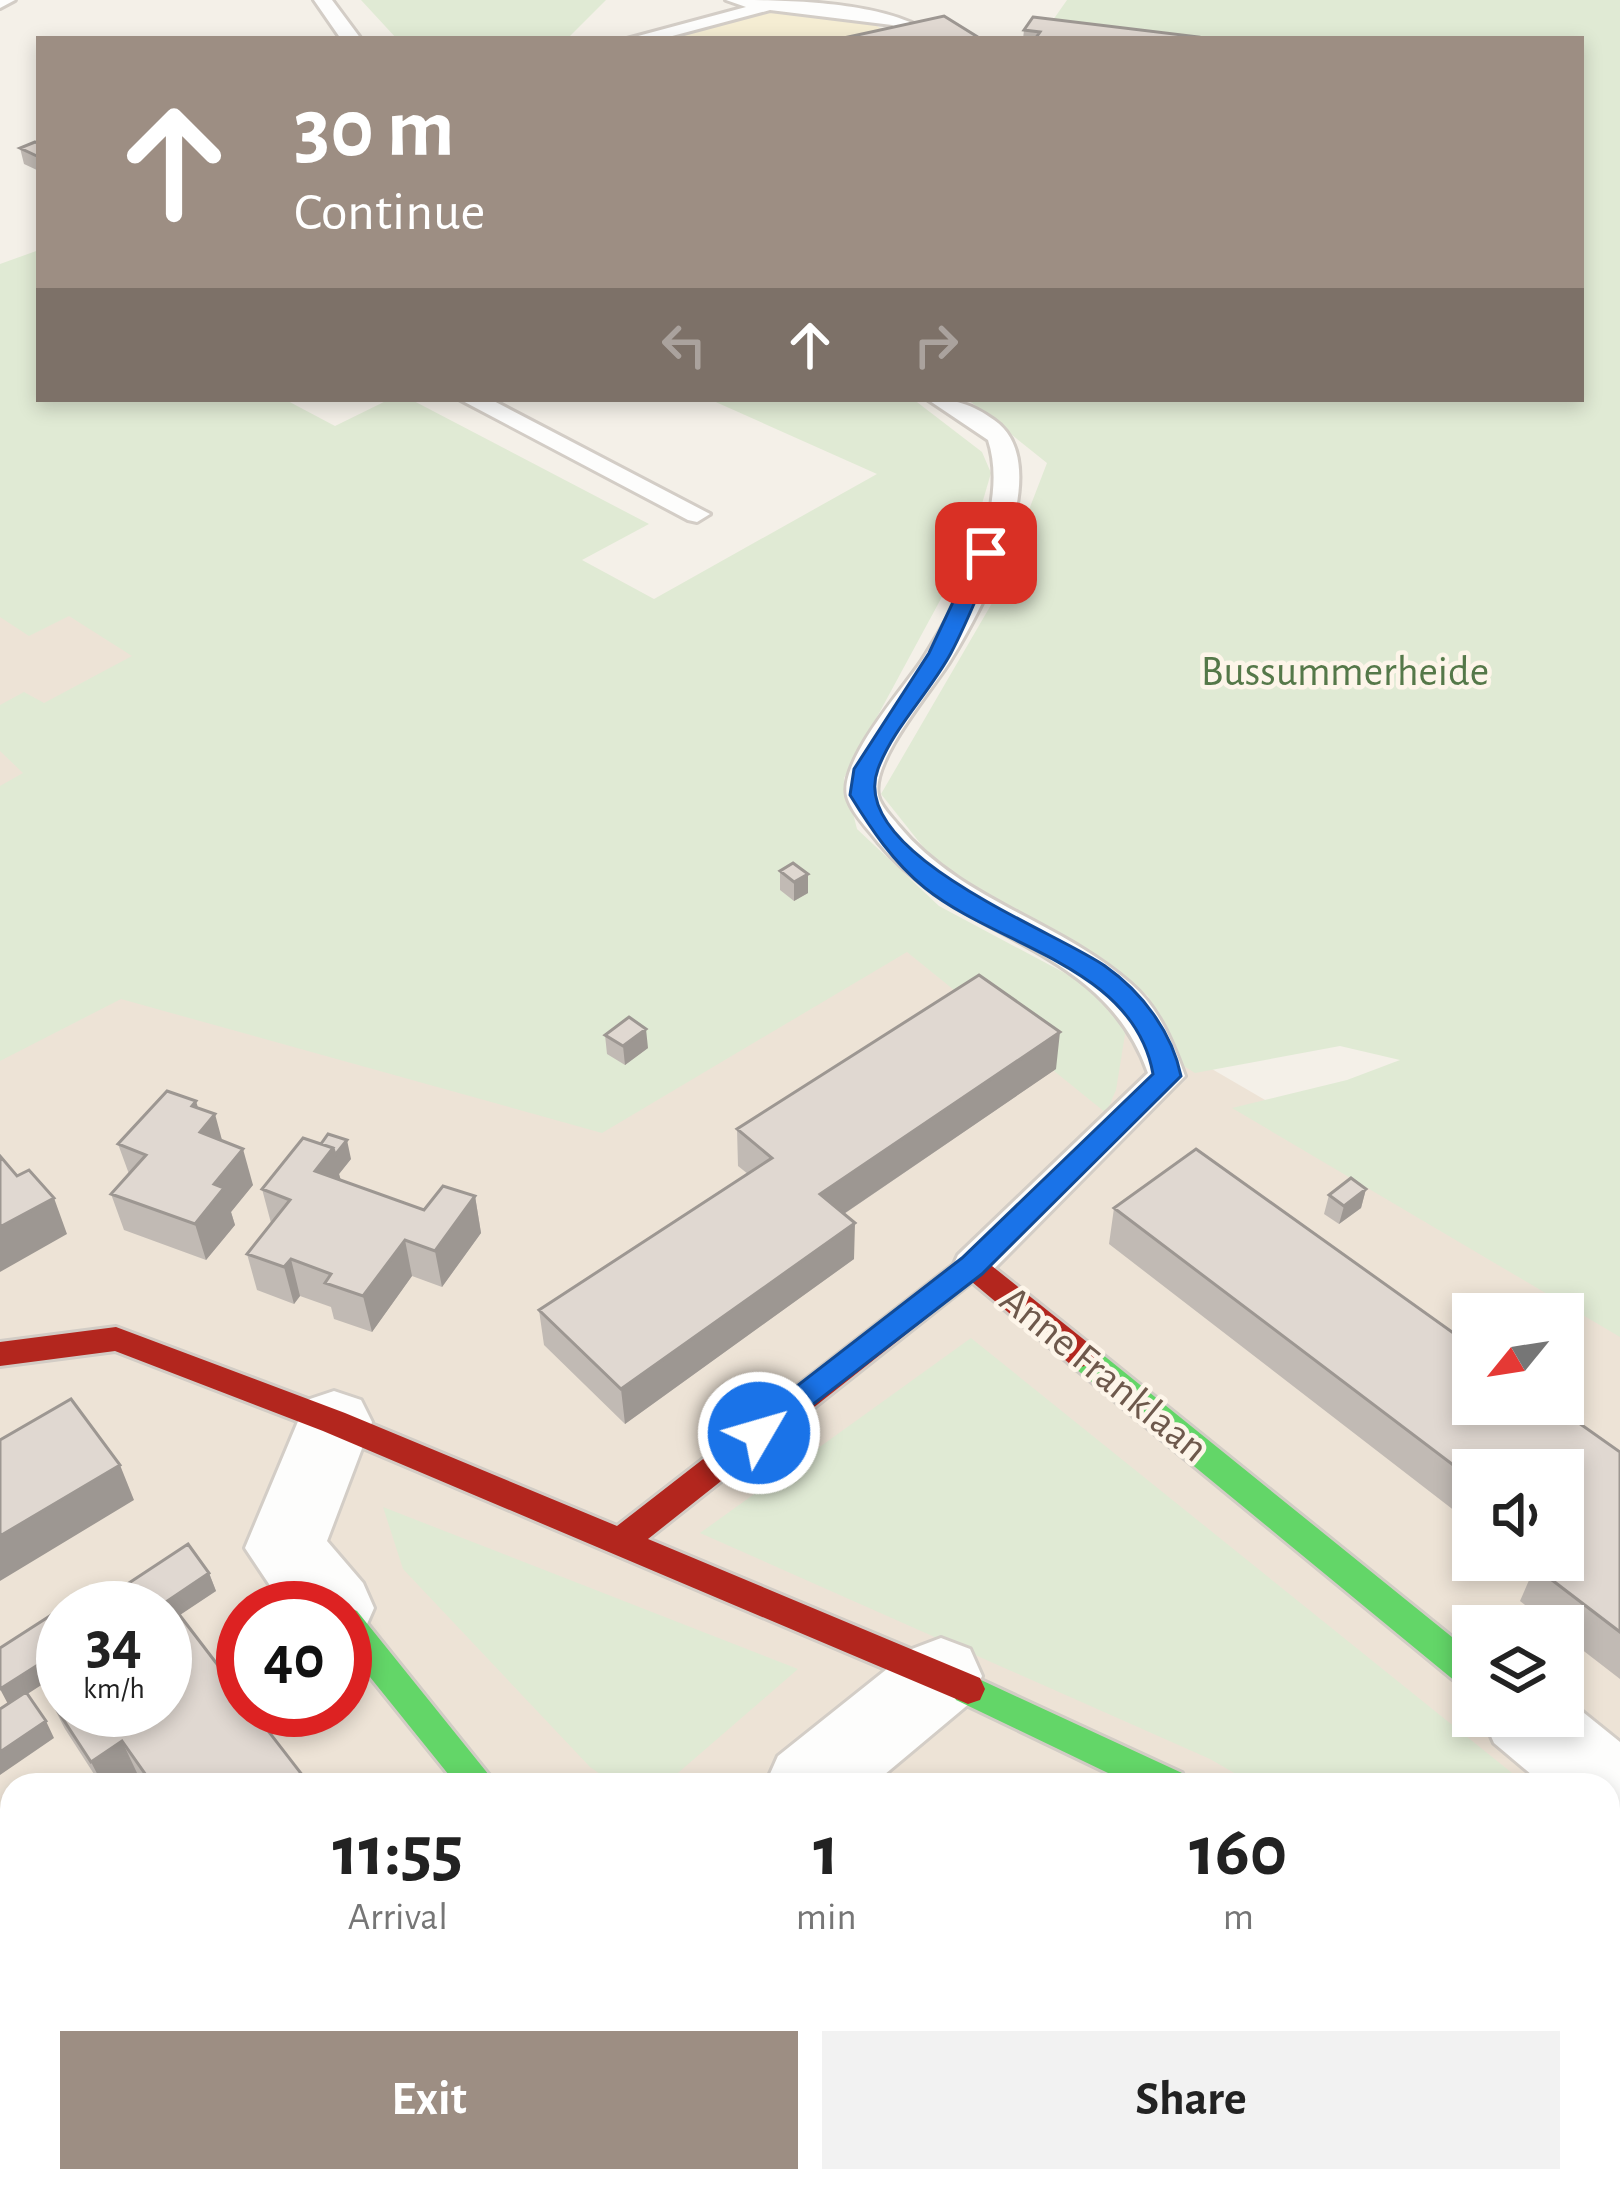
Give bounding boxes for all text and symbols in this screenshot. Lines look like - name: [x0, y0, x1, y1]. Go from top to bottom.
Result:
- icon: ahead: [96, 84, 252, 240]
- text: 30 m: [294, 88, 454, 172]
- text: Continue: [294, 186, 485, 240]
- icon: left: [651, 312, 717, 378]
- icon: ahead: [777, 312, 843, 378]
- icon: right: [903, 312, 969, 378]
- pin: [935, 502, 1037, 604]
- icon: arrive: [953, 520, 1019, 586]
- park label: Bussummerheide: [1201, 651, 1489, 693]
- street label: Anne Franklaan: [992, 1278, 1216, 1470]
- north arrow: [1452, 1293, 1584, 1425]
- map controls: [1452, 1293, 1584, 1737]
- position arrow: [696, 1370, 822, 1496]
- button: sound: [1452, 1449, 1584, 1581]
- speed limit sign: 40: [216, 1581, 372, 1737]
- button: layers: [1452, 1605, 1584, 1737]
- text: 34: [86, 1614, 142, 1674]
- text: km/h: [83, 1674, 145, 1704]
- text: 11:55: [333, 1816, 463, 1888]
- text: 1: [813, 1816, 839, 1888]
- text: 160: [1189, 1816, 1287, 1888]
- text: Arrival: [348, 1898, 448, 1937]
- text: min: [796, 1898, 857, 1937]
- text: m: [1223, 1898, 1254, 1937]
- button: Exit: [60, 2031, 798, 2169]
- button: Share: [822, 2031, 1560, 2169]

